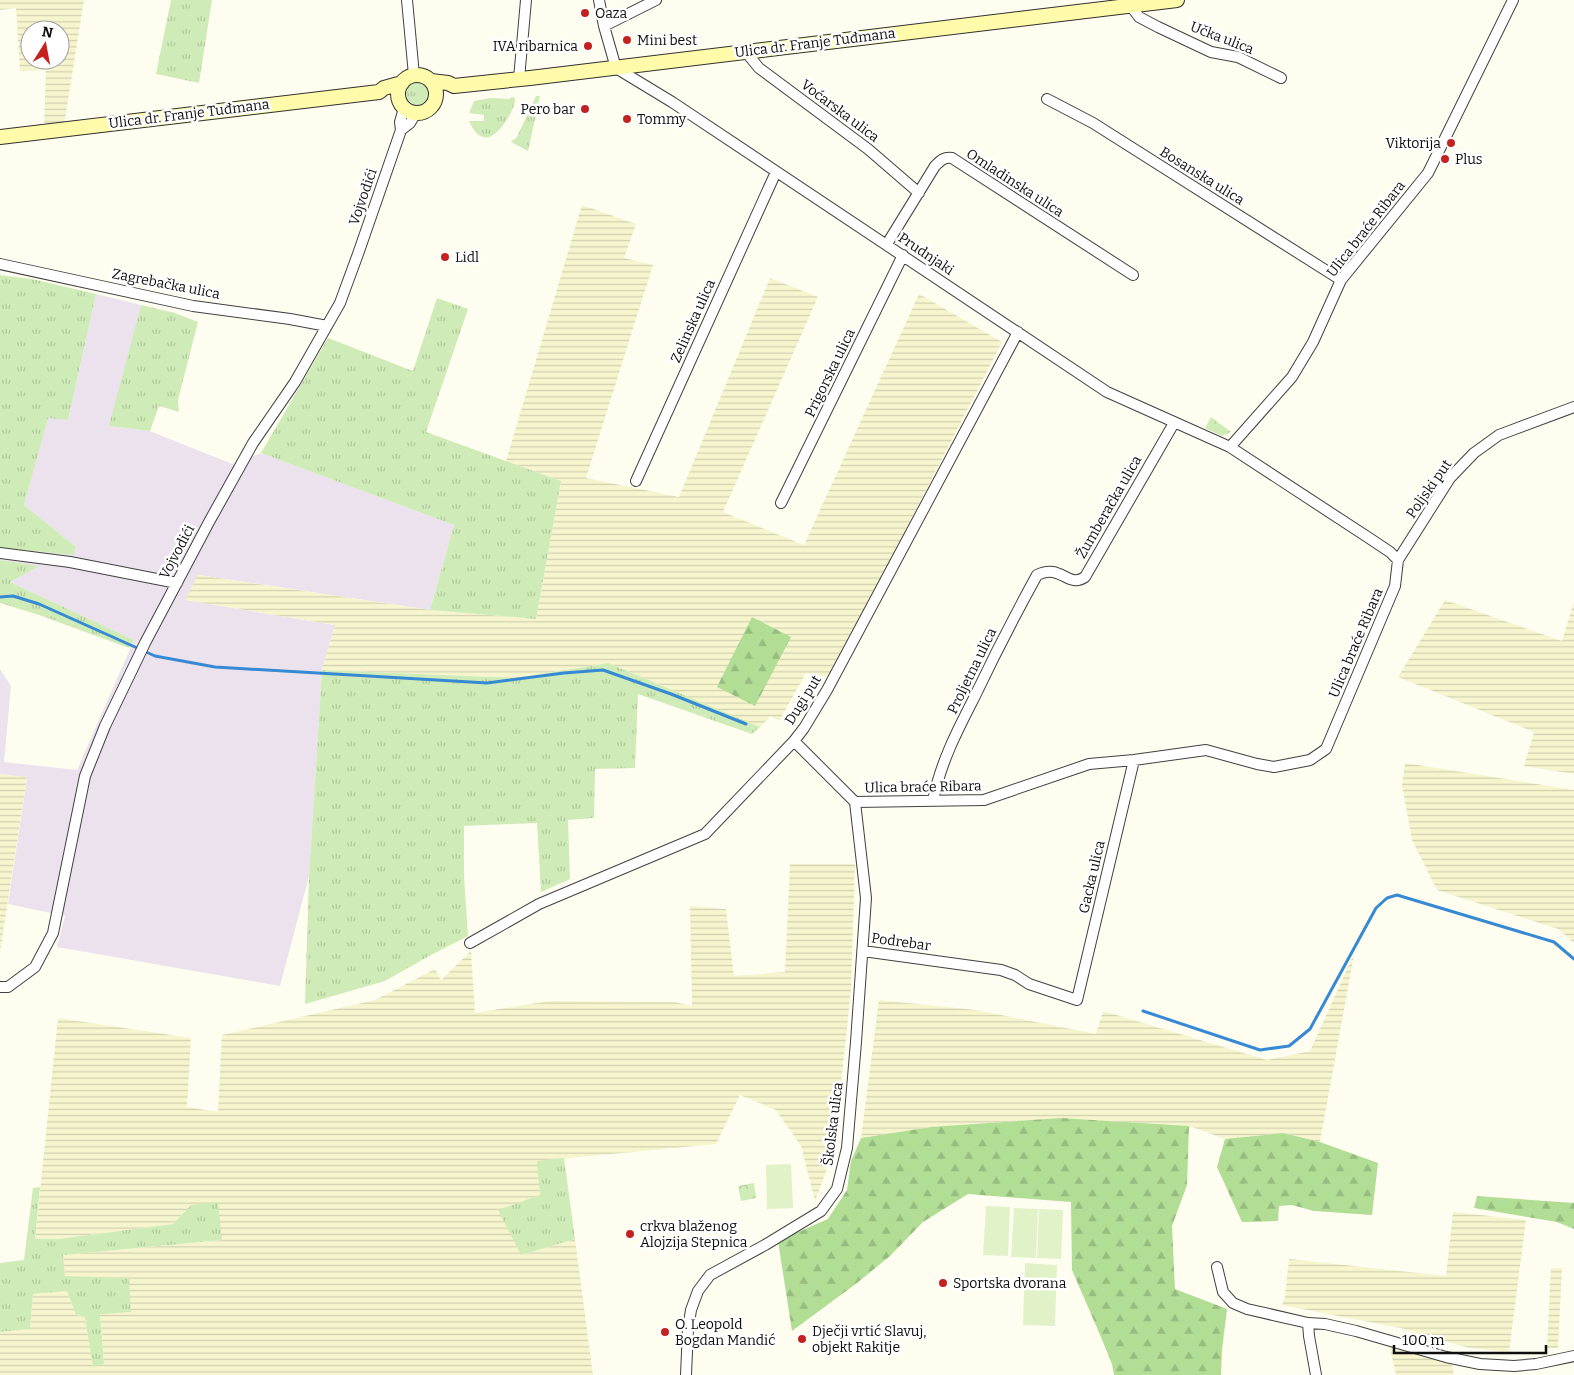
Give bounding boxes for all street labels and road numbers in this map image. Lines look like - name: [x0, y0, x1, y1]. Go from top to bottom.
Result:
- street label: Učka ulica: [1188, 18, 1256, 58]
- street label: Ulica dr. Franje Tuđmana: [734, 25, 897, 61]
- street label: Voćarska ulica: [798, 76, 883, 146]
- street label: Ulica dr. Franje Tuđmana: [108, 96, 271, 132]
- street label: Bosanska ulica: [1157, 143, 1248, 209]
- street label: Omladinska ulica: [963, 145, 1067, 221]
- street label: Vojvodići: [345, 166, 381, 228]
- street label: Ulica braće Ribara: [1323, 177, 1409, 280]
- street label: Prudnjaki: [895, 229, 957, 279]
- street label: Zagrebačka ulica: [111, 265, 222, 303]
- street label: Zelinska ulica: [667, 276, 719, 365]
- street label: Prigorska ulica: [801, 326, 859, 420]
- street label: Žumberačka ulica: [1073, 452, 1146, 561]
- street label: Poljski put: [1403, 456, 1455, 522]
- street label: Vojvodići: [156, 522, 198, 582]
- street label: Ulica braće Ribara: [1325, 585, 1387, 700]
- street label: Proljetna ulica: [944, 625, 1000, 717]
- street label: Dugi put: [781, 672, 825, 728]
- street label: Ulica braće Ribara: [864, 777, 982, 797]
- street label: Gacka ulica: [1075, 839, 1109, 915]
- street label: Podrebar: [870, 929, 932, 955]
- street label: Školska ulica: [818, 1081, 847, 1167]

